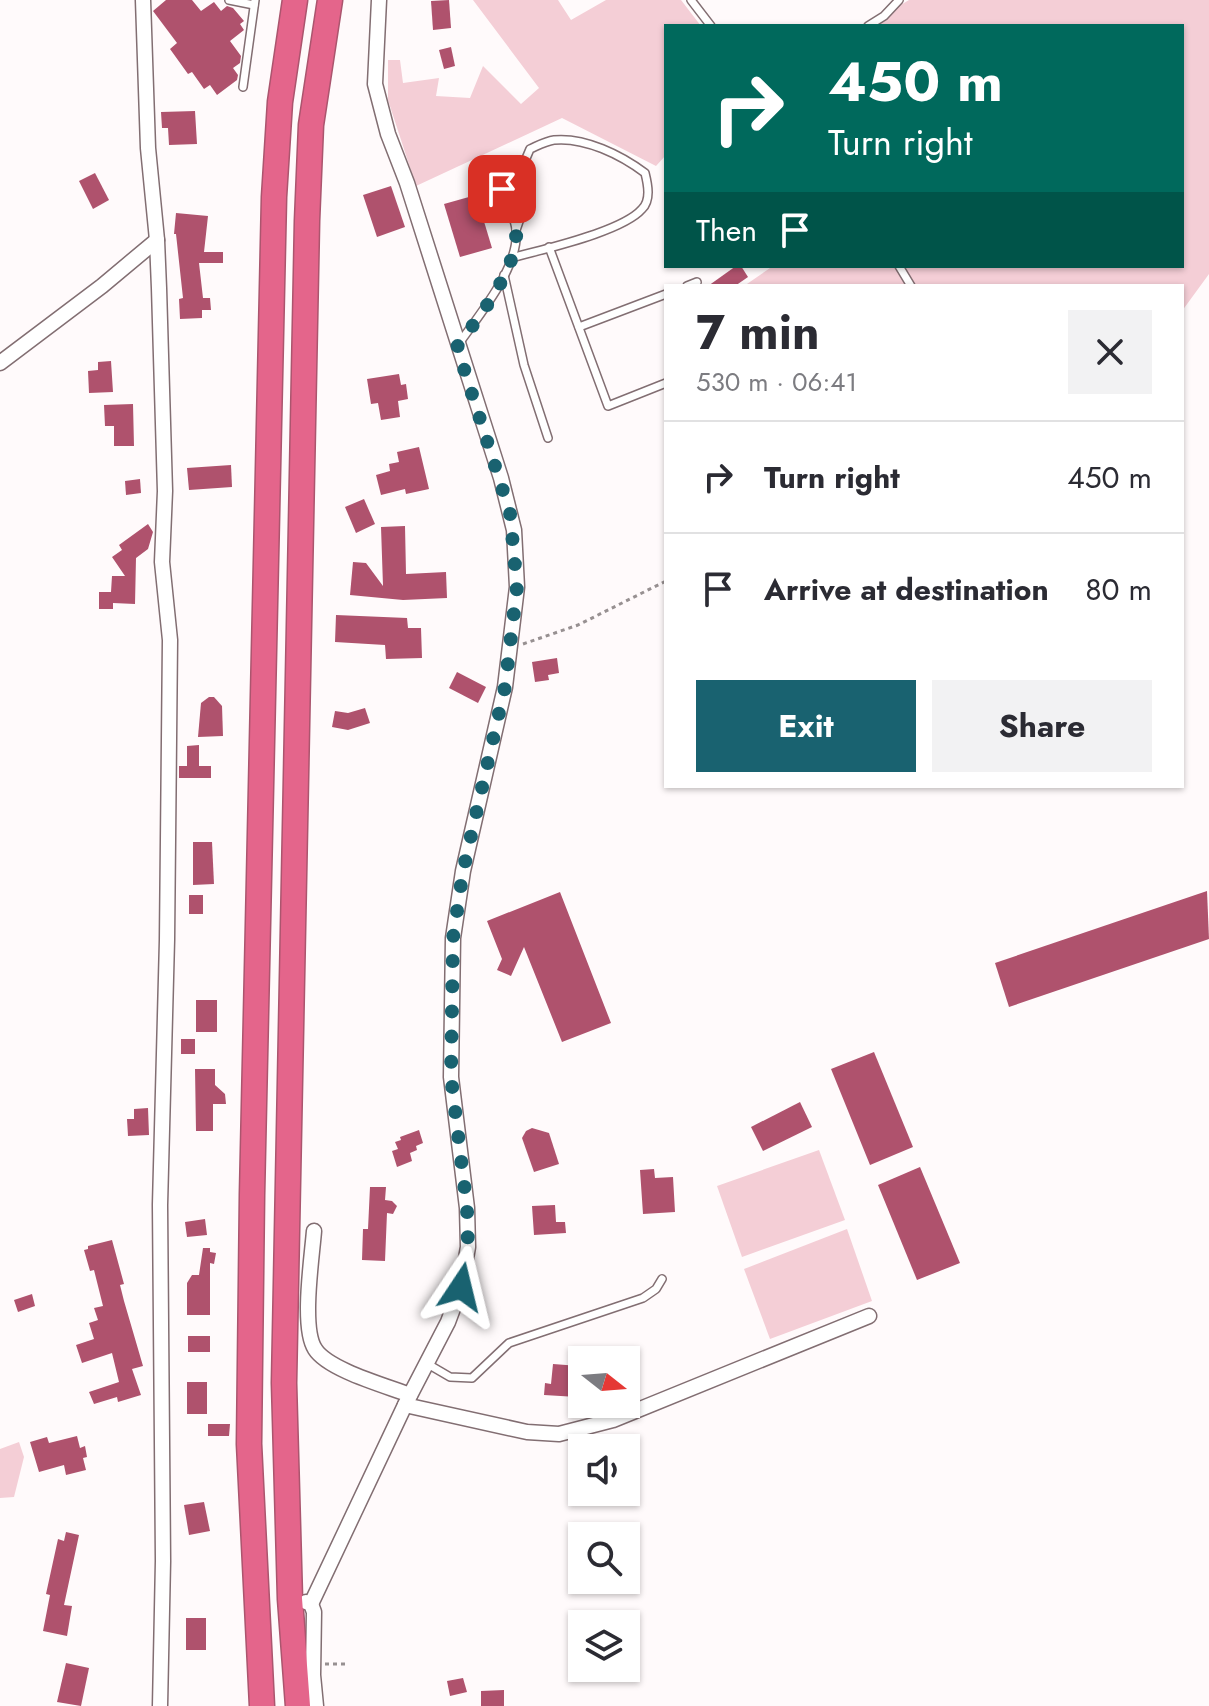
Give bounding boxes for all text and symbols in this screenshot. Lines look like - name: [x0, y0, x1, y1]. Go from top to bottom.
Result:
- text: 450 m: [828, 41, 1003, 122]
- icon: right: [696, 56, 800, 160]
- text: Turn right: [828, 116, 973, 168]
- pin: [468, 155, 536, 223]
- icon: arrive: [480, 167, 524, 211]
- icon: arrive: [773, 208, 817, 252]
- text: Then: [696, 209, 757, 252]
- text: 7 min: [696, 298, 820, 367]
- button: close: [1068, 310, 1152, 394]
- text: 530 m · 06:41: [696, 363, 857, 401]
- icon: right: [696, 455, 740, 499]
- text: Turn right: [764, 456, 900, 499]
- text: 450 m: [1067, 456, 1152, 499]
- icon: arrive: [696, 567, 740, 611]
- text: Arrive at destination: [764, 568, 1049, 611]
- text: 80 m: [1085, 568, 1152, 611]
- button: Exit: [696, 680, 916, 772]
- button: Share: [932, 680, 1152, 772]
- position arrow: [419, 1245, 503, 1329]
- north arrow: [568, 1346, 640, 1418]
- map controls: [568, 1346, 640, 1682]
- button: sound: [568, 1434, 640, 1506]
- button: search: [568, 1522, 640, 1594]
- button: layers: [568, 1610, 640, 1682]

